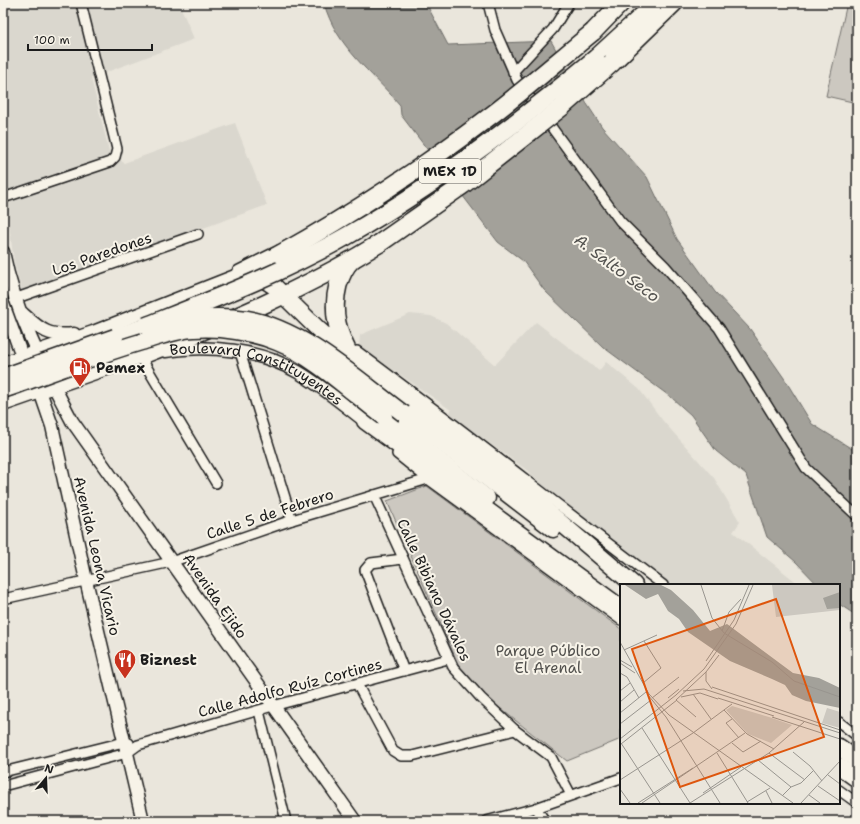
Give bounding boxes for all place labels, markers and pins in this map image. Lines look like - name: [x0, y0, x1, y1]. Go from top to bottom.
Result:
- fuel station icon: Pemex: [67, 355, 93, 388]
- place label: Pemex: [96, 358, 146, 378]
- restaurant icon: Biznest: [112, 647, 138, 680]
- place label: Biznest: [140, 650, 197, 670]

